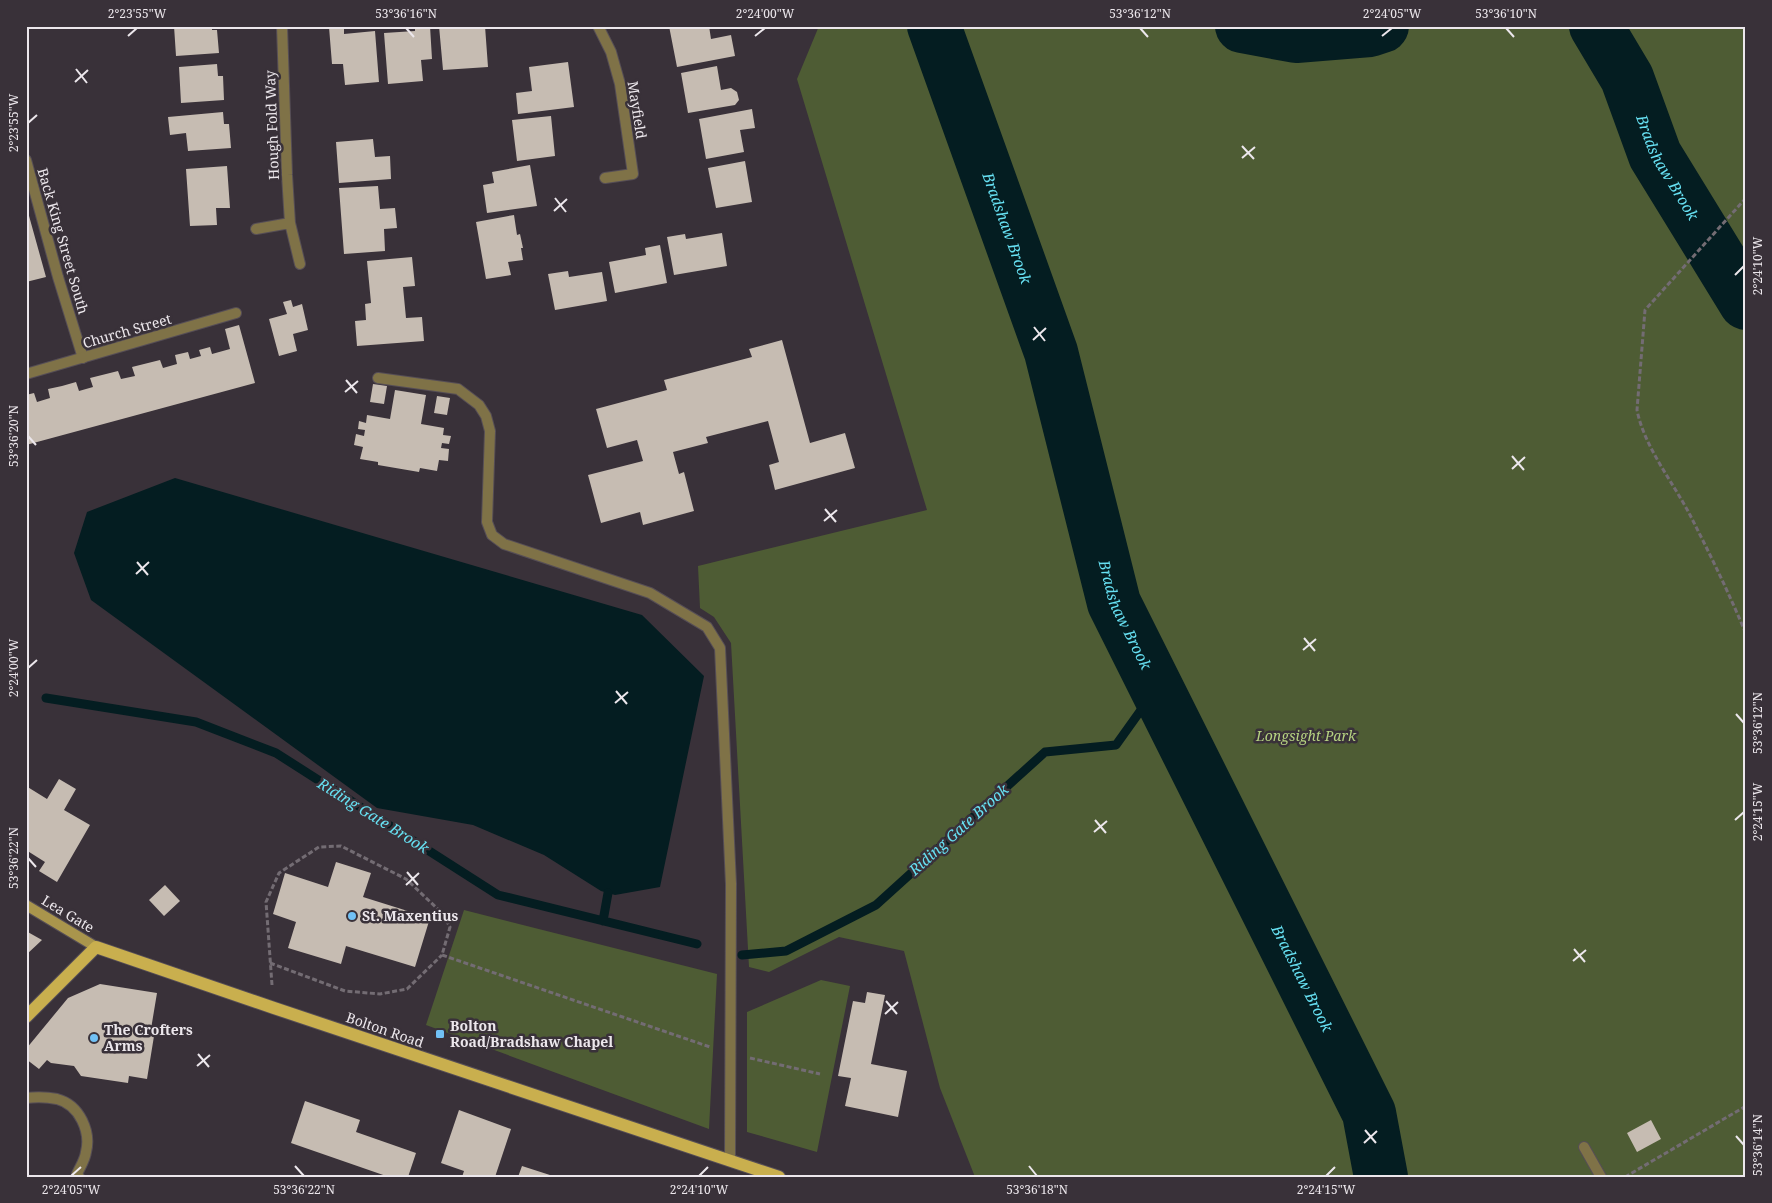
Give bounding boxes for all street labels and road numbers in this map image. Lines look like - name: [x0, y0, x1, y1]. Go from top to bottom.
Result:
- street label: Hough Fold Way: [260, 70, 283, 180]
- street label: Mayfield: [624, 80, 652, 141]
- street label: Back King Street South: [33, 166, 93, 316]
- street label: Church Street: [80, 309, 173, 352]
- street label: Lea Gate: [38, 890, 98, 937]
- street label: Bolton Road: [344, 1007, 427, 1052]

